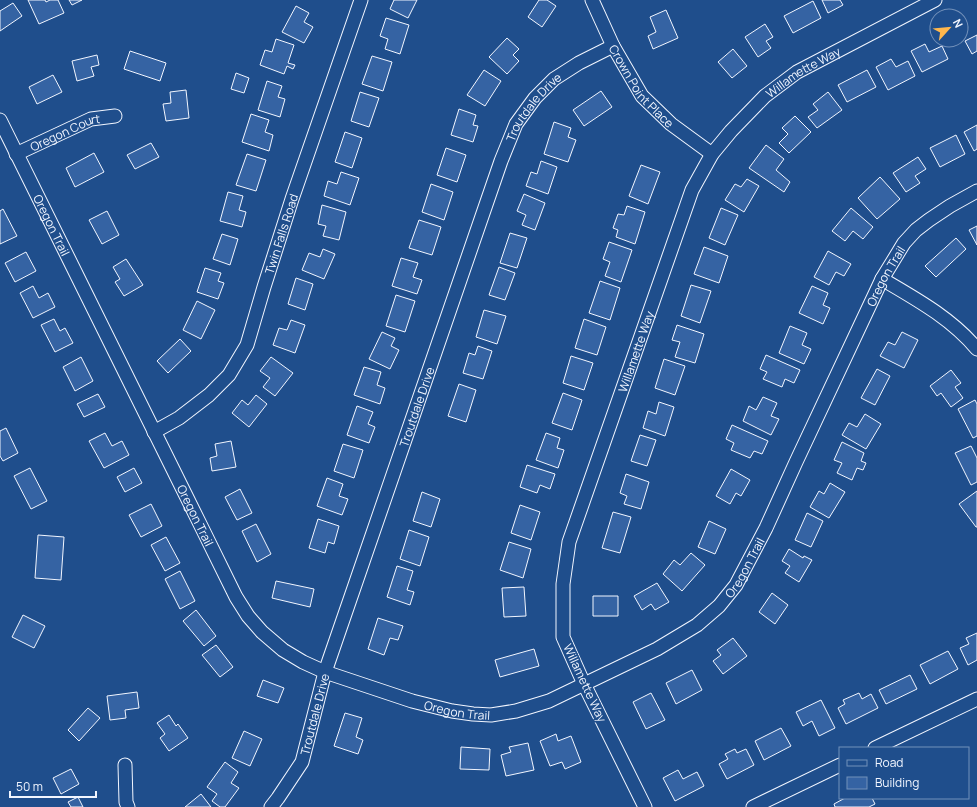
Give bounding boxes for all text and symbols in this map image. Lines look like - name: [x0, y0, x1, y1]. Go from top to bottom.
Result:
- north arrow: [929, 8, 969, 48]
- text: N: [950, 16, 967, 30]
- street label: Crown Point Place: [605, 41, 678, 131]
- street label: Willamette Way: [762, 42, 844, 101]
- street label: Troutdale Drive: [501, 68, 564, 144]
- street label: Oregon Court: [27, 109, 101, 155]
- street label: Oregon Trail: [30, 191, 74, 258]
- street label: Twin Falls Road: [260, 191, 302, 276]
- street label: Oregon Trail: [862, 243, 909, 309]
- street label: Willamette Way: [614, 308, 658, 394]
- street label: Troutdale Drive: [395, 365, 438, 449]
- street label: Oregon Trail: [173, 482, 218, 549]
- street label: Oregon Trail: [721, 534, 768, 601]
- street label: Willamette Way: [559, 641, 611, 726]
- street label: Troutdale Drive: [296, 672, 333, 757]
- street label: Oregon Trail: [422, 696, 491, 723]
- legend: [839, 747, 969, 799]
- text: Road: [875, 754, 903, 771]
- scale bar: [10, 773, 96, 799]
- text: Building: [875, 774, 919, 791]
- text: 50 m: [16, 778, 43, 795]

